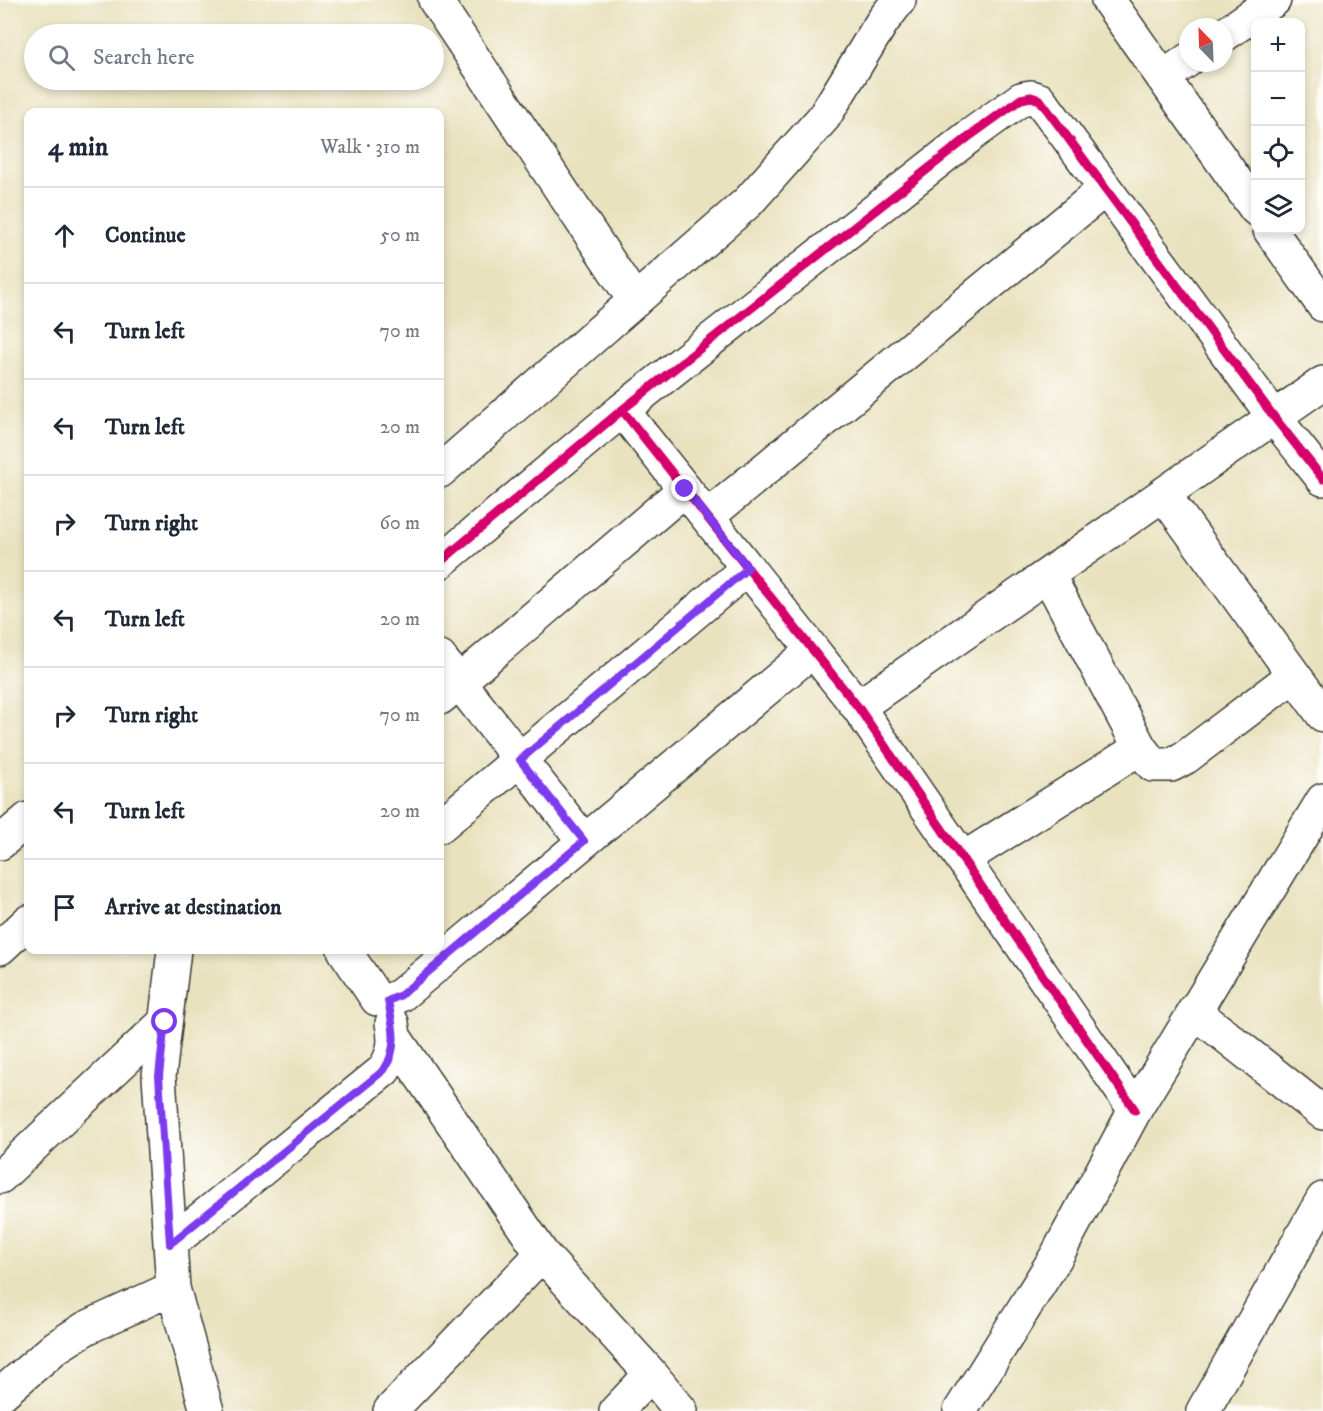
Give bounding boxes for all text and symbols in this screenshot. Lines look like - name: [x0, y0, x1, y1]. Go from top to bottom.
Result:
- north arrow: [1179, 18, 1233, 72]
- map controls: [1251, 18, 1305, 234]
- button: +: [1251, 18, 1305, 72]
- search box: [24, 24, 444, 90]
- icon: search: [45, 41, 78, 74]
- text: Search here: [93, 44, 195, 71]
- button: −: [1251, 72, 1305, 126]
- button: locate: [1251, 126, 1305, 180]
- text: 4 min: [48, 131, 108, 164]
- text: Walk · 310 m: [320, 135, 420, 160]
- button: layers: [1251, 180, 1305, 234]
- icon: ahead: [48, 219, 81, 252]
- text: Continue: [105, 222, 186, 249]
- text: 50 m: [380, 223, 420, 248]
- icon: left: [48, 315, 81, 348]
- text: Turn left: [105, 318, 185, 345]
- text: 70 m: [379, 319, 420, 344]
- icon: left: [48, 411, 81, 444]
- text: Turn left: [105, 414, 185, 441]
- text: 20 m: [380, 415, 420, 440]
- route end: [671, 475, 697, 501]
- icon: right: [48, 507, 81, 540]
- text: Turn right: [105, 510, 198, 537]
- text: 60 m: [380, 511, 420, 536]
- icon: left: [48, 603, 81, 636]
- text: Turn left: [105, 606, 185, 633]
- text: 20 m: [380, 607, 420, 632]
- icon: right: [48, 699, 81, 732]
- text: Turn right: [105, 702, 198, 729]
- text: 70 m: [379, 703, 420, 728]
- icon: left: [48, 795, 81, 828]
- text: Turn left: [105, 798, 185, 825]
- text: 20 m: [380, 799, 420, 824]
- icon: arrive: [48, 891, 81, 924]
- text: Arrive at destination: [105, 894, 282, 921]
- route start: [151, 1008, 177, 1034]

